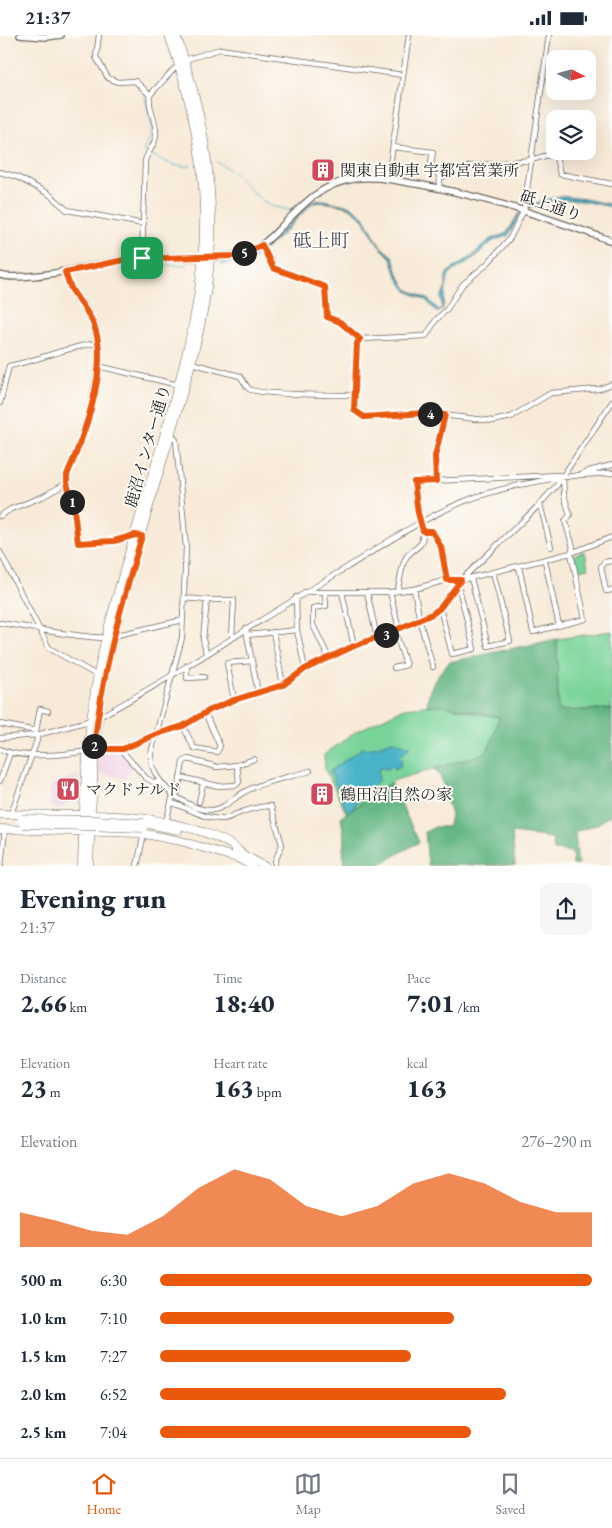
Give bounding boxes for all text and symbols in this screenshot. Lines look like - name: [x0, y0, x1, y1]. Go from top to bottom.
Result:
- text: 21:37: [25, 5, 71, 30]
- north arrow: [546, 50, 596, 100]
- map controls: [546, 50, 596, 160]
- button: layers: [546, 110, 596, 160]
- building icon: 関東自動車 宇都宮営業所: [310, 157, 336, 183]
- place label: 関東自動車 宇都宮営業所: [340, 160, 519, 181]
- street label: 砥上通り: [517, 185, 585, 226]
- district label: 砥上町: [292, 228, 350, 253]
- pin: [121, 237, 163, 279]
- pin: 5: [232, 241, 256, 265]
- icon: arrive: [128, 244, 156, 272]
- text: 5: [241, 244, 248, 262]
- street label: 鹿沼インター通り: [120, 382, 175, 510]
- pin: 4: [418, 401, 442, 427]
- text: 4: [427, 405, 434, 423]
- pin: 1: [60, 489, 84, 515]
- text: 1: [69, 493, 76, 511]
- pin: 3: [374, 623, 398, 647]
- text: 3: [383, 626, 390, 644]
- pin: 2: [82, 733, 106, 759]
- text: 2: [91, 737, 98, 755]
- restaurant icon: マクドナルド: [55, 776, 81, 802]
- place label: マクドナルド: [86, 779, 181, 800]
- building icon: 鶴田沼自然の家: [309, 781, 335, 807]
- place label: 鶴田沼自然の家: [340, 784, 452, 805]
- text: Evening run: [20, 880, 166, 916]
- button: share: [540, 883, 592, 935]
- text: 21:37: [20, 917, 55, 938]
- text: Distance: [20, 969, 67, 987]
- text: Time: [213, 969, 243, 987]
- text: Pace: [407, 969, 430, 987]
- text: 2.66: [20, 987, 67, 1019]
- text: 18:40: [213, 987, 275, 1019]
- text: 7:01: [407, 987, 454, 1019]
- text: km: [67, 998, 87, 1016]
- text: /km: [454, 998, 480, 1016]
- text: Elevation: [20, 1054, 70, 1072]
- text: Heart rate: [213, 1054, 268, 1072]
- text: kcal: [407, 1054, 428, 1072]
- text: 23: [20, 1072, 47, 1104]
- text: 163: [213, 1072, 254, 1104]
- text: 163: [407, 1072, 447, 1104]
- text: m: [47, 1083, 61, 1101]
- text: bpm: [254, 1083, 282, 1101]
- text: Elevation: [20, 1131, 78, 1152]
- text: 276–290 m: [521, 1131, 592, 1152]
- text: 500 m: [20, 1270, 62, 1291]
- text: 6:30: [100, 1270, 127, 1291]
- text: 1.0 km: [20, 1308, 66, 1329]
- text: 7:10: [100, 1308, 127, 1329]
- text: 1.5 km: [20, 1346, 66, 1367]
- text: 7:27: [100, 1346, 127, 1367]
- text: 2.0 km: [20, 1384, 66, 1405]
- text: 6:52: [100, 1384, 127, 1405]
- text: 2.5 km: [20, 1422, 66, 1443]
- text: 7:04: [100, 1422, 127, 1443]
- tab: Home: [87, 1470, 121, 1518]
- tab: Map: [294, 1470, 322, 1518]
- tab: Saved: [495, 1470, 525, 1518]

